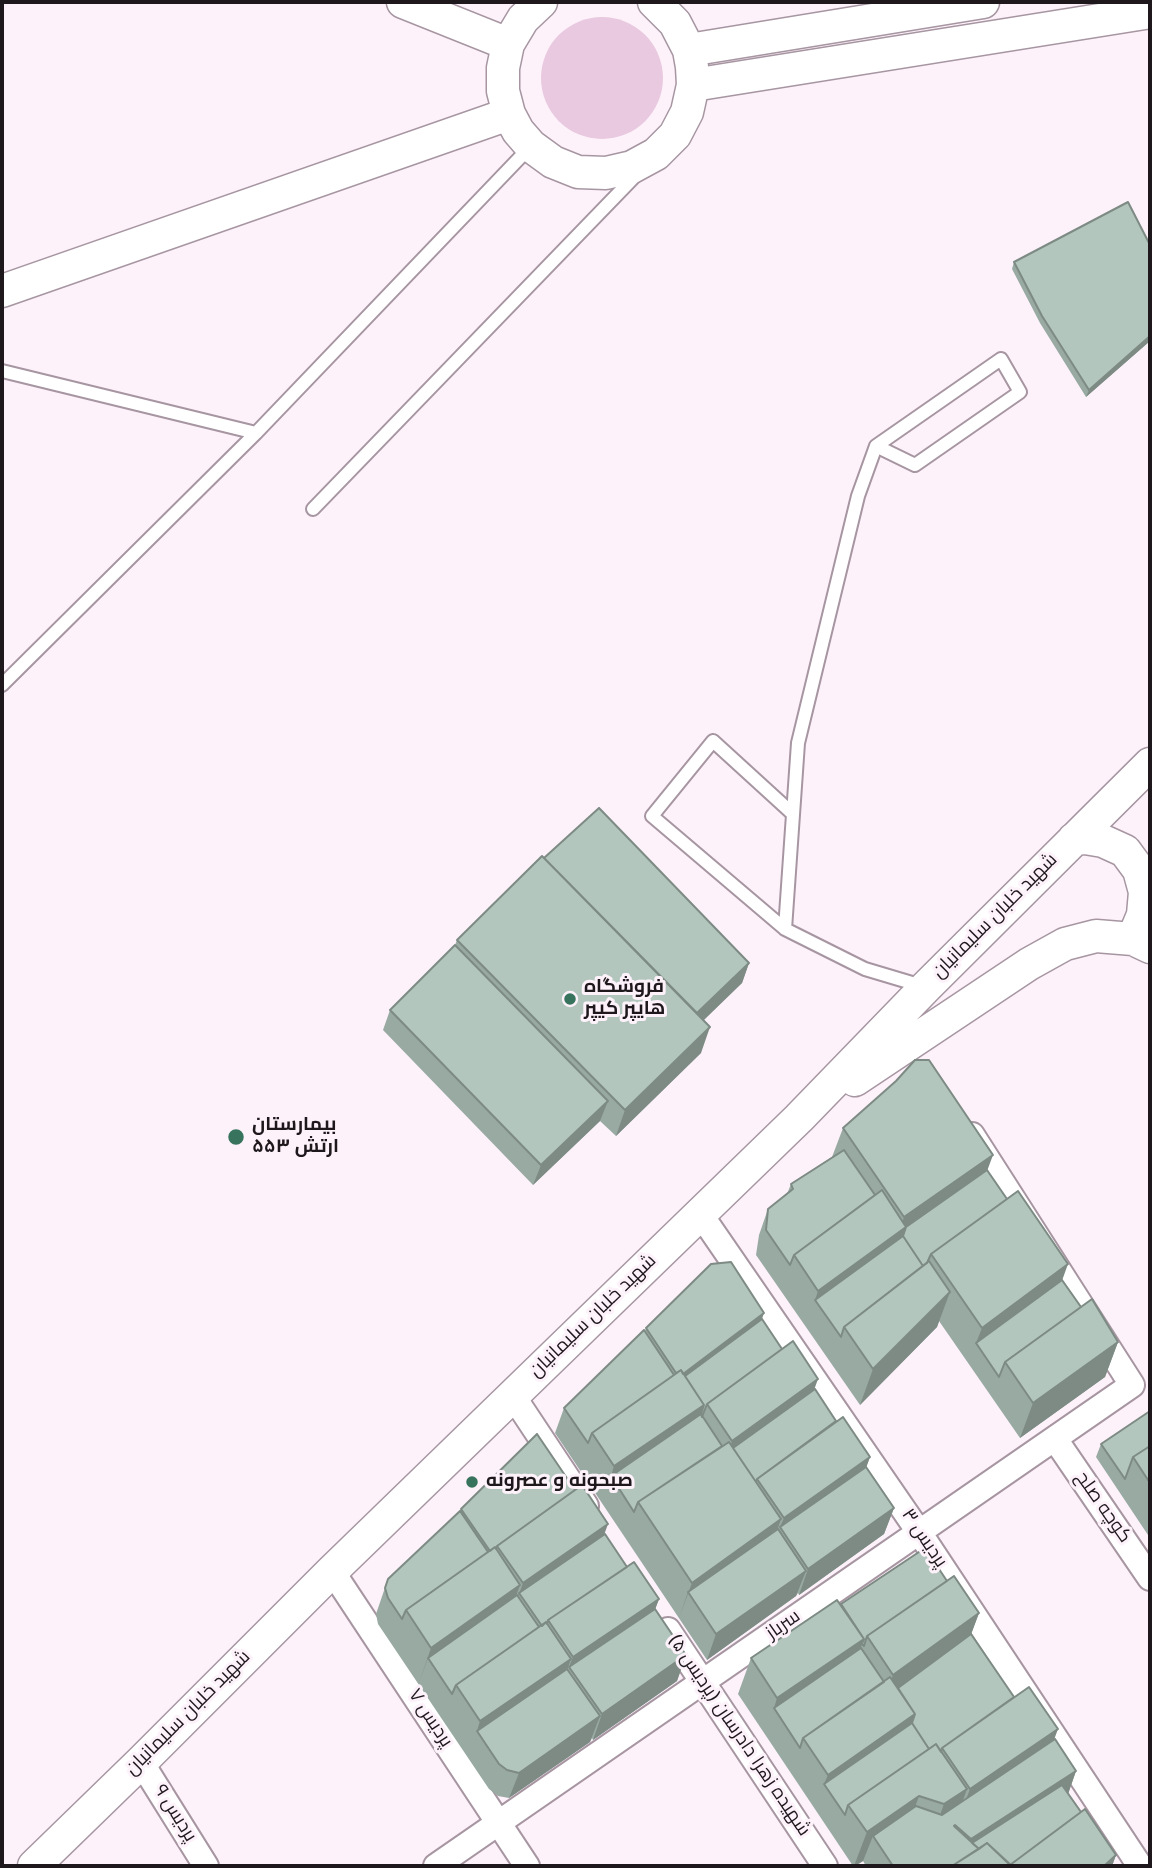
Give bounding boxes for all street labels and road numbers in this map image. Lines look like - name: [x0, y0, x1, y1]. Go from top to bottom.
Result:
- street label: شهید خلبان سلیمانیان: [929, 850, 1063, 984]
- street label: شهید خلبان سلیمانیان: [526, 1251, 662, 1383]
- street label: کوچه صلح: [1069, 1468, 1135, 1548]
- street label: پردیس ۳: [895, 1505, 951, 1573]
- street label: سرباز: [762, 1606, 806, 1646]
- street label: شهیده زهرا دادرسان (پردیس ۵): [662, 1631, 814, 1841]
- street label: شهید خلبان سلیمانیان: [122, 1647, 256, 1781]
- street label: پردیس ۷: [402, 1686, 456, 1752]
- street label: پردیس ۹: [148, 1781, 200, 1847]

